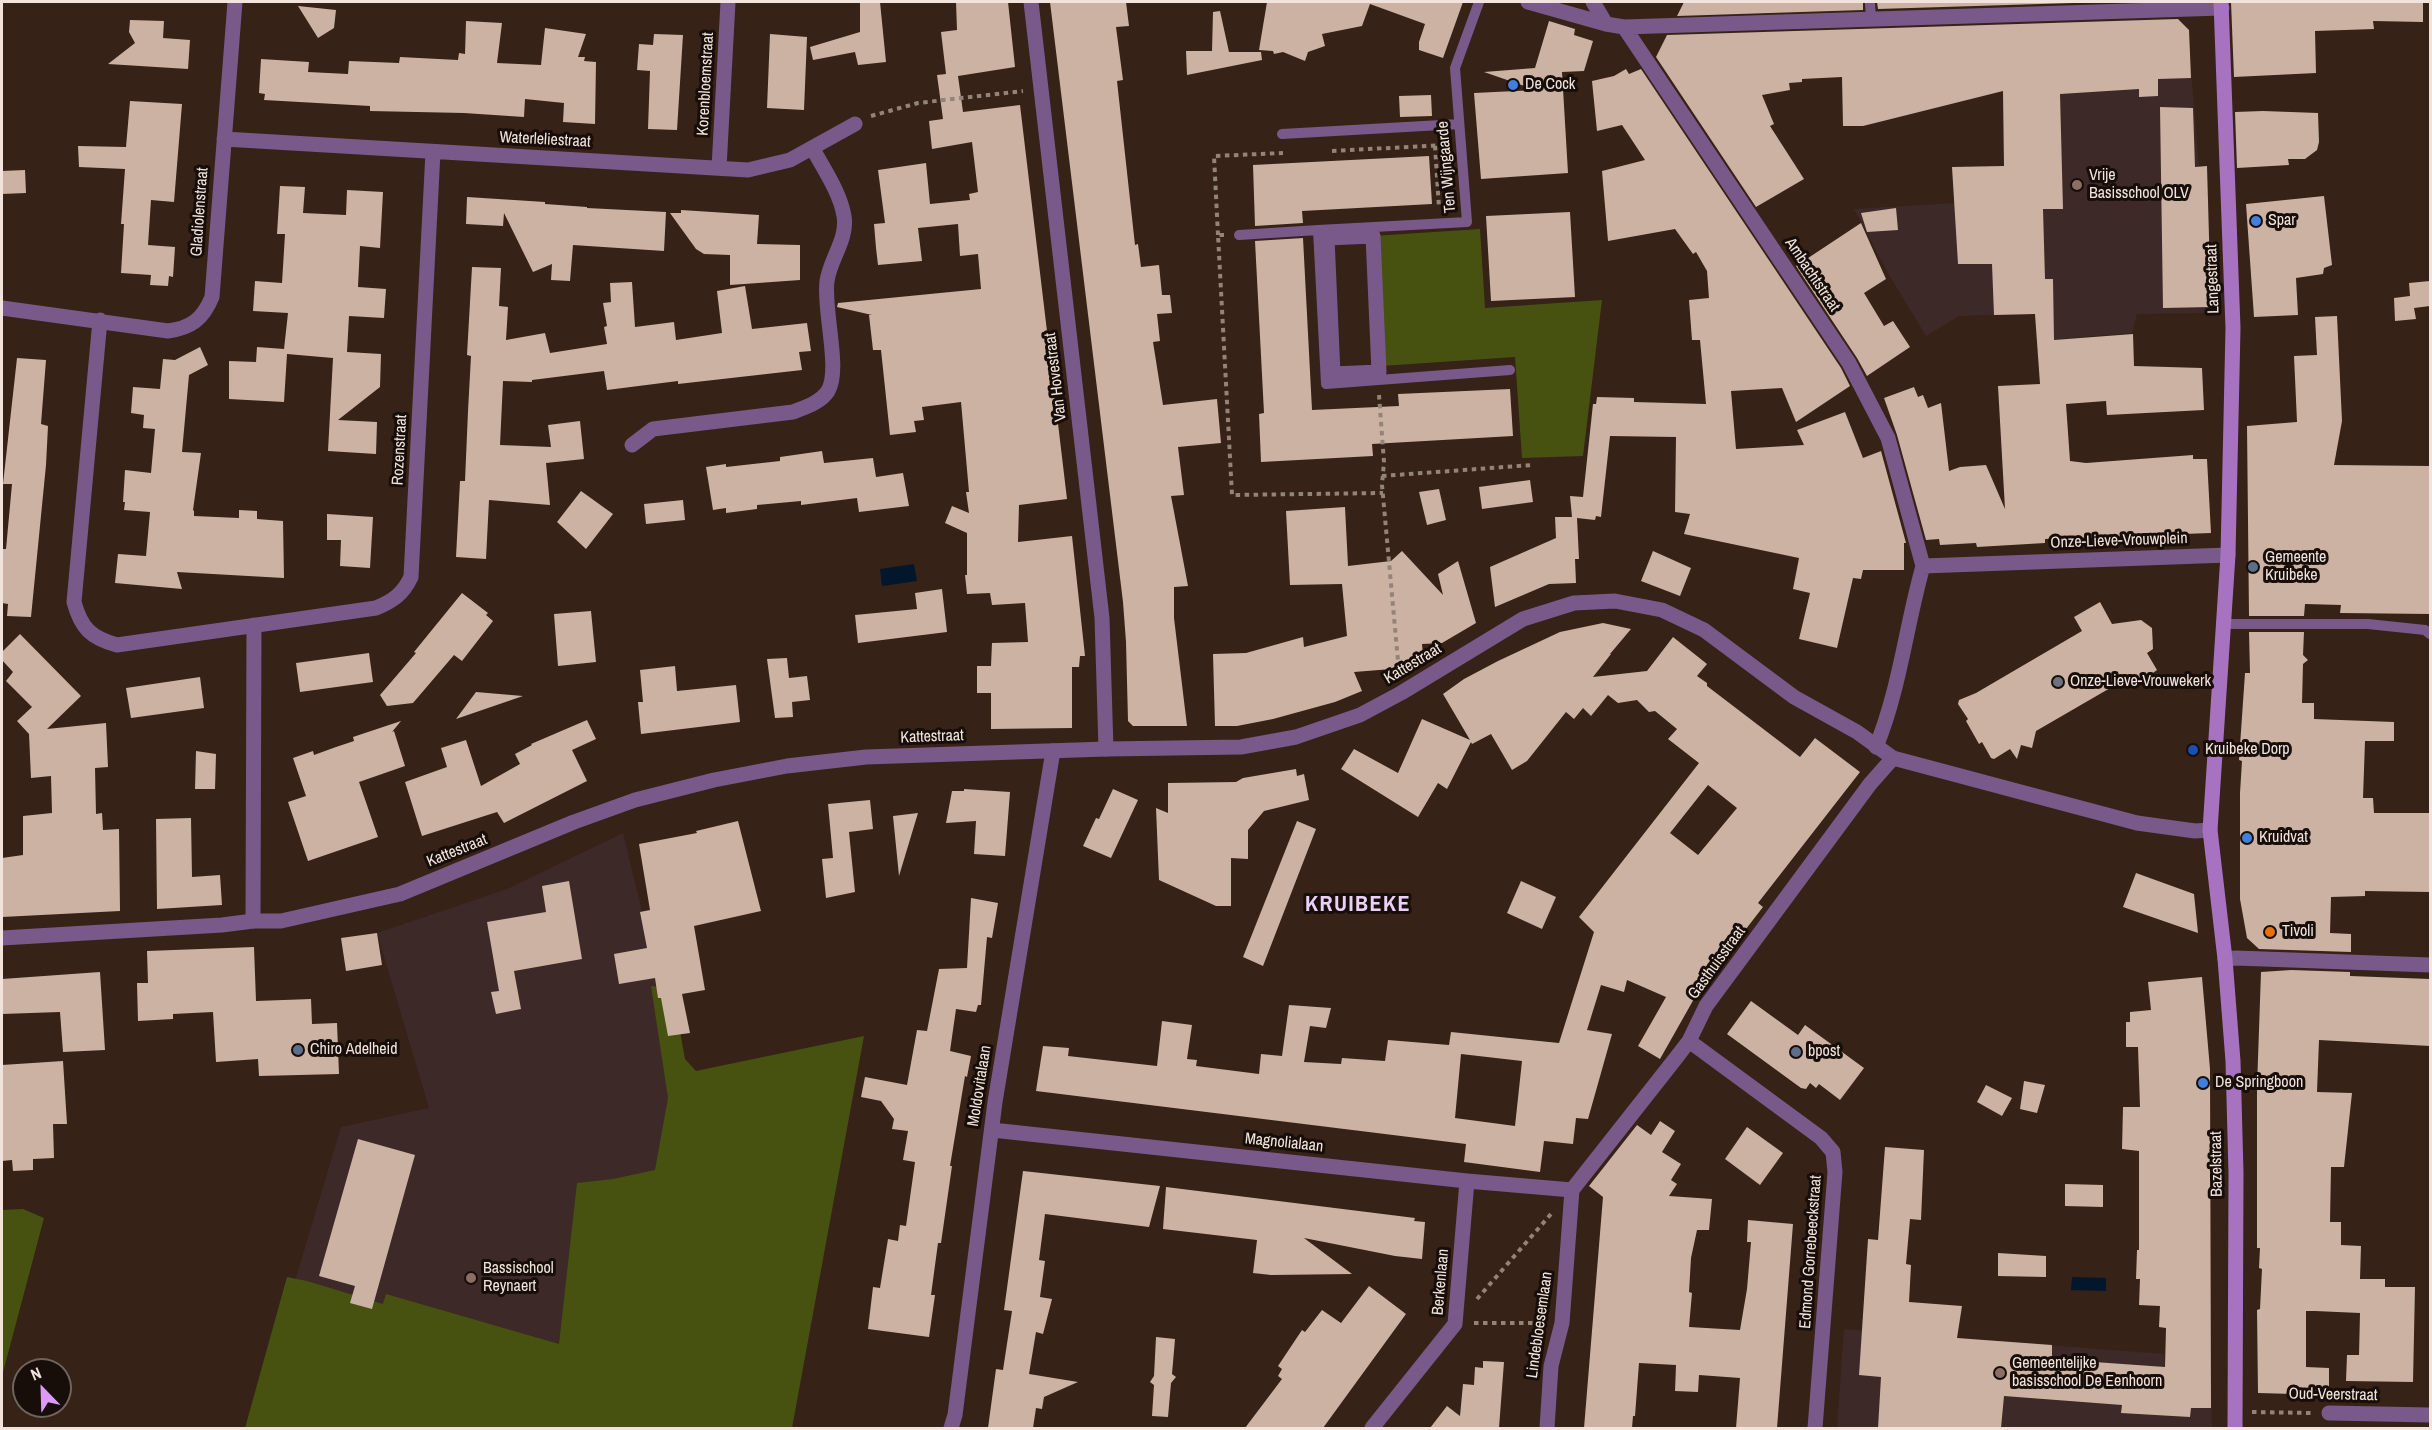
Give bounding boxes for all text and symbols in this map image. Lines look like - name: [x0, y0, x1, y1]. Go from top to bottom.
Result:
- street label: Korenbloemstraat: [694, 32, 718, 136]
- place label: De Cock: [1525, 75, 1575, 95]
- marker: De Cock: [1506, 78, 1520, 92]
- street label: Ten Wijngaarde: [1433, 120, 1461, 214]
- street label: Waterleliestraat: [499, 128, 591, 152]
- place label: Vrije Basisschool OLV: [2089, 166, 2189, 204]
- street label: Gladiolenstraat: [187, 167, 213, 257]
- marker: Vrije Basisschool OLV: [2070, 178, 2084, 192]
- place label: Spar: [2268, 211, 2296, 231]
- marker: Spar: [2249, 214, 2263, 228]
- street label: Ambachtstraat: [1780, 235, 1844, 315]
- street label: Langestraat: [2202, 244, 2224, 314]
- street label: Van Hovestraat: [1041, 331, 1071, 423]
- street label: Rozenstraat: [389, 414, 411, 486]
- street label: Onze-Lieve-Vrouwplein: [2050, 529, 2188, 553]
- place label: Gemeente Kruibeke: [2265, 548, 2326, 586]
- marker: Gemeente Kruibeke: [2246, 560, 2260, 574]
- street label: Kattestraat: [1381, 639, 1445, 689]
- place label: Onze-Lieve-Vrouwekerk: [2070, 672, 2211, 692]
- marker: Onze-Lieve-Vrouwekerk: [2051, 675, 2065, 689]
- street label: Kattestraat: [900, 726, 964, 748]
- place label: Kruibeke Dorp: [2205, 740, 2290, 760]
- marker: Kruibeke Dorp: [2186, 743, 2200, 757]
- place label: Kruidvat: [2259, 828, 2308, 848]
- street label: Kattestraat: [424, 830, 490, 872]
- marker: Kruidvat: [2240, 831, 2254, 845]
- district label: KRUIBEKE: [1305, 892, 1411, 918]
- place label: Tivoli: [2282, 922, 2314, 942]
- street label: Gasthuisstraat: [1684, 923, 1750, 1003]
- marker: Tivoli: [2263, 925, 2277, 939]
- place label: Chiro Adelheid: [310, 1040, 398, 1060]
- place label: bpost: [1808, 1042, 1840, 1062]
- marker: Chiro Adelheid: [291, 1043, 305, 1057]
- street label: Moldovitalaan: [964, 1044, 996, 1128]
- marker: bpost: [1789, 1045, 1803, 1059]
- place label: De Springboon: [2215, 1073, 2303, 1093]
- marker: De Springboon: [2196, 1076, 2210, 1090]
- street label: Magnolialaan: [1244, 1129, 1324, 1157]
- street label: Bazelstraat: [2207, 1131, 2227, 1197]
- street label: Edmond Gorrebeeckstraat: [1796, 1175, 1826, 1329]
- street label: Berkenlaan: [1429, 1248, 1453, 1316]
- place label: Bassischool Reynaert: [483, 1259, 554, 1297]
- marker: Bassischool Reynaert: [464, 1271, 478, 1285]
- street label: Lindebloesemlaan: [1523, 1271, 1557, 1379]
- place label: Gemeentelijke basisschool De Eenhoorn: [2012, 1354, 2162, 1392]
- north arrow: [12, 1358, 72, 1418]
- text: N: [27, 1361, 44, 1385]
- marker: Gemeentelijke basisschool De Eenhoorn: [1993, 1366, 2007, 1380]
- street label: Oud-Veerstraat: [2288, 1385, 2378, 1405]

